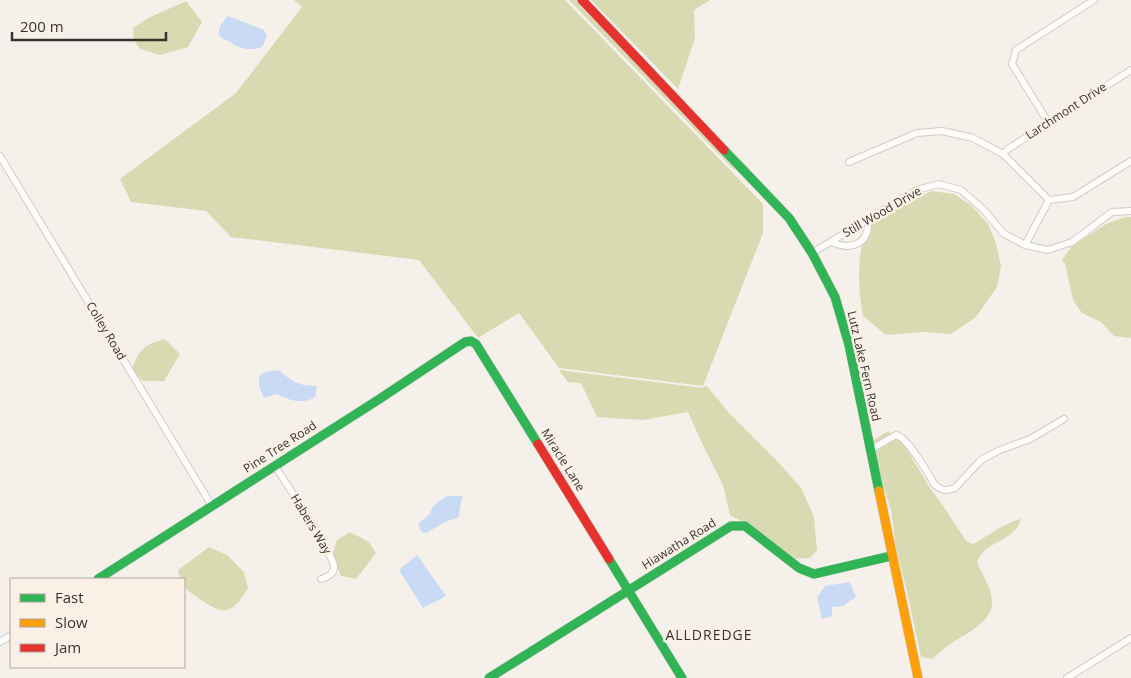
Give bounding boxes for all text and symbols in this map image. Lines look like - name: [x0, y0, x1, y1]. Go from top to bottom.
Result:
- scale bar: [12, 10, 166, 42]
- text: 200 m: [20, 16, 64, 36]
- street label: Larchmont Drive: [1022, 78, 1110, 143]
- street label: Still Wood Drive: [839, 182, 925, 241]
- street label: Colley Road: [82, 298, 131, 363]
- street label: Lutz Lake Fern Road: [844, 309, 885, 423]
- street label: Pine Tree Road: [240, 417, 320, 477]
- street label: Miracle Lane: [537, 425, 590, 495]
- street label: Habers Way: [287, 491, 336, 558]
- street label: Hiawatha Road: [638, 514, 719, 573]
- legend: [10, 578, 185, 668]
- text: Fast: [55, 587, 84, 607]
- text: Slow: [55, 612, 88, 632]
- district label: ALLDREDGE: [665, 625, 753, 644]
- text: Jam: [53, 637, 81, 657]

